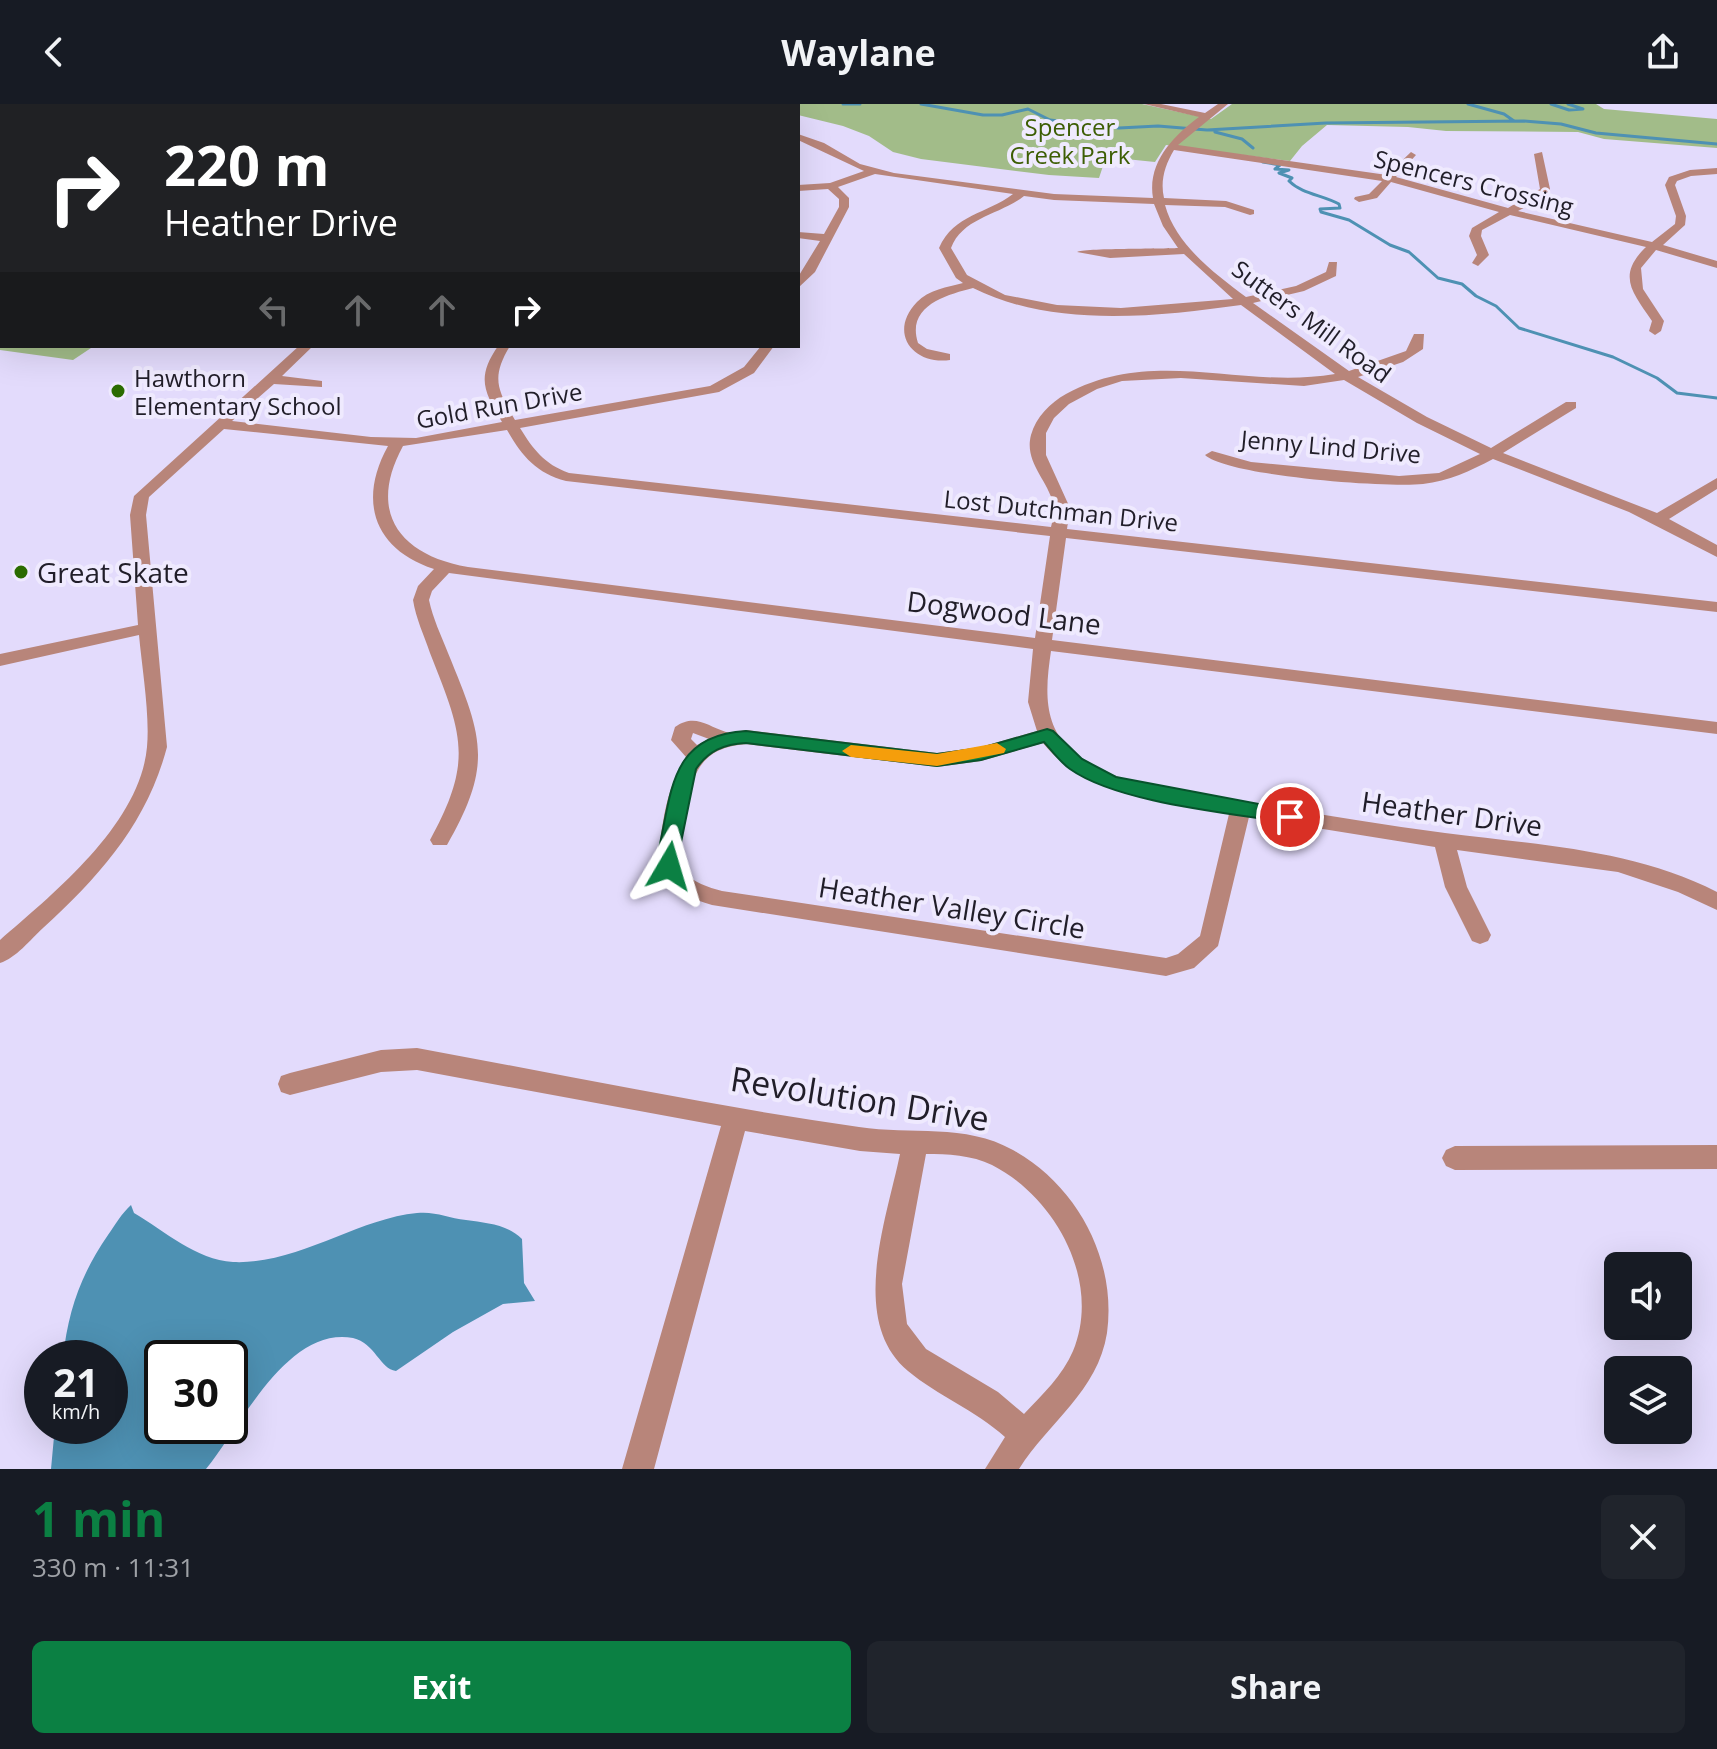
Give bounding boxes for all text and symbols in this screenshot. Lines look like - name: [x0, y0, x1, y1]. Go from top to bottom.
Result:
- text: Waylane: [781, 28, 936, 77]
- icon: back: [32, 30, 76, 74]
- icon: share: [1641, 30, 1685, 74]
- park label: Spencer Creek Park: [1010, 110, 1131, 171]
- text: 220 m: [164, 126, 330, 202]
- icon: right: [32, 136, 136, 240]
- street label: Spencers Crossing: [1371, 141, 1577, 223]
- text: Heather Drive: [164, 198, 398, 247]
- street label: Sutters Mill Road: [1226, 252, 1398, 390]
- icon: left: [252, 288, 296, 332]
- icon: ahead: [336, 288, 380, 332]
- icon: ahead: [420, 288, 464, 332]
- icon: right: [504, 288, 548, 332]
- place label: Hawthorn Elementary School: [134, 361, 342, 422]
- street label: Gold Run Drive: [413, 374, 585, 436]
- marker: Hawthorn Elementary School: [109, 382, 127, 400]
- street label: Jenny Lind Drive: [1238, 422, 1422, 470]
- street label: Lost Dutchman Drive: [942, 481, 1180, 539]
- place label: Great Skate: [37, 553, 189, 591]
- marker: Great Skate: [12, 563, 30, 581]
- street label: Dogwood Lane: [905, 581, 1103, 643]
- street label: Heather Drive: [1359, 782, 1545, 844]
- pin: [1256, 783, 1324, 851]
- icon: arrive: [1268, 795, 1312, 839]
- position arrow: [627, 824, 711, 908]
- street label: Heather Valley Circle: [816, 867, 1088, 947]
- street label: Revolution Drive: [728, 1055, 992, 1141]
- map controls: [1604, 1252, 1692, 1444]
- button: sound: [1604, 1252, 1692, 1340]
- speed limit sign: 30: [144, 1340, 248, 1444]
- text: 21: [53, 1354, 99, 1409]
- button: layers: [1604, 1356, 1692, 1444]
- text: km/h: [52, 1398, 100, 1425]
- text: 1 min: [32, 1486, 165, 1551]
- button: close: [1601, 1495, 1685, 1579]
- text: 330 m · 11:31: [32, 1549, 194, 1585]
- button: Exit: [32, 1641, 851, 1733]
- button: Share: [867, 1641, 1685, 1733]

